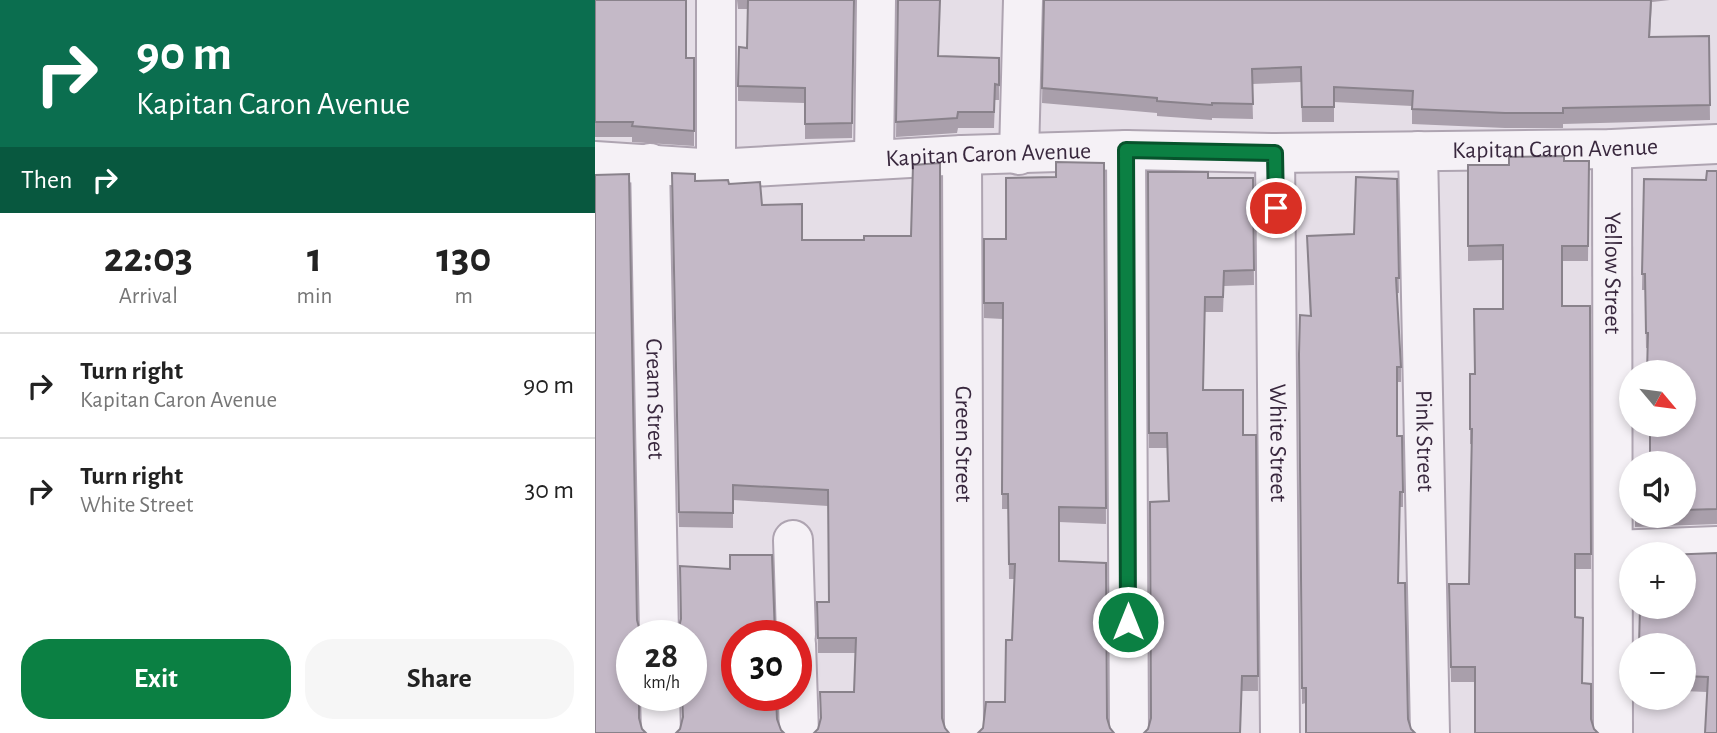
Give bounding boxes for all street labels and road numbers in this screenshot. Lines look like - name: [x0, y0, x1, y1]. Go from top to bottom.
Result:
- street label: Kapitan Caron Avenue: [1452, 135, 1659, 163]
- street label: Kapitan Caron Avenue: [885, 139, 1092, 171]
- street label: Yellow Street: [1600, 212, 1624, 334]
- street label: Cream Street: [641, 338, 668, 460]
- street label: White Street: [1265, 384, 1290, 503]
- street label: Green Street: [951, 386, 975, 503]
- street label: Pink Street: [1411, 390, 1437, 493]

